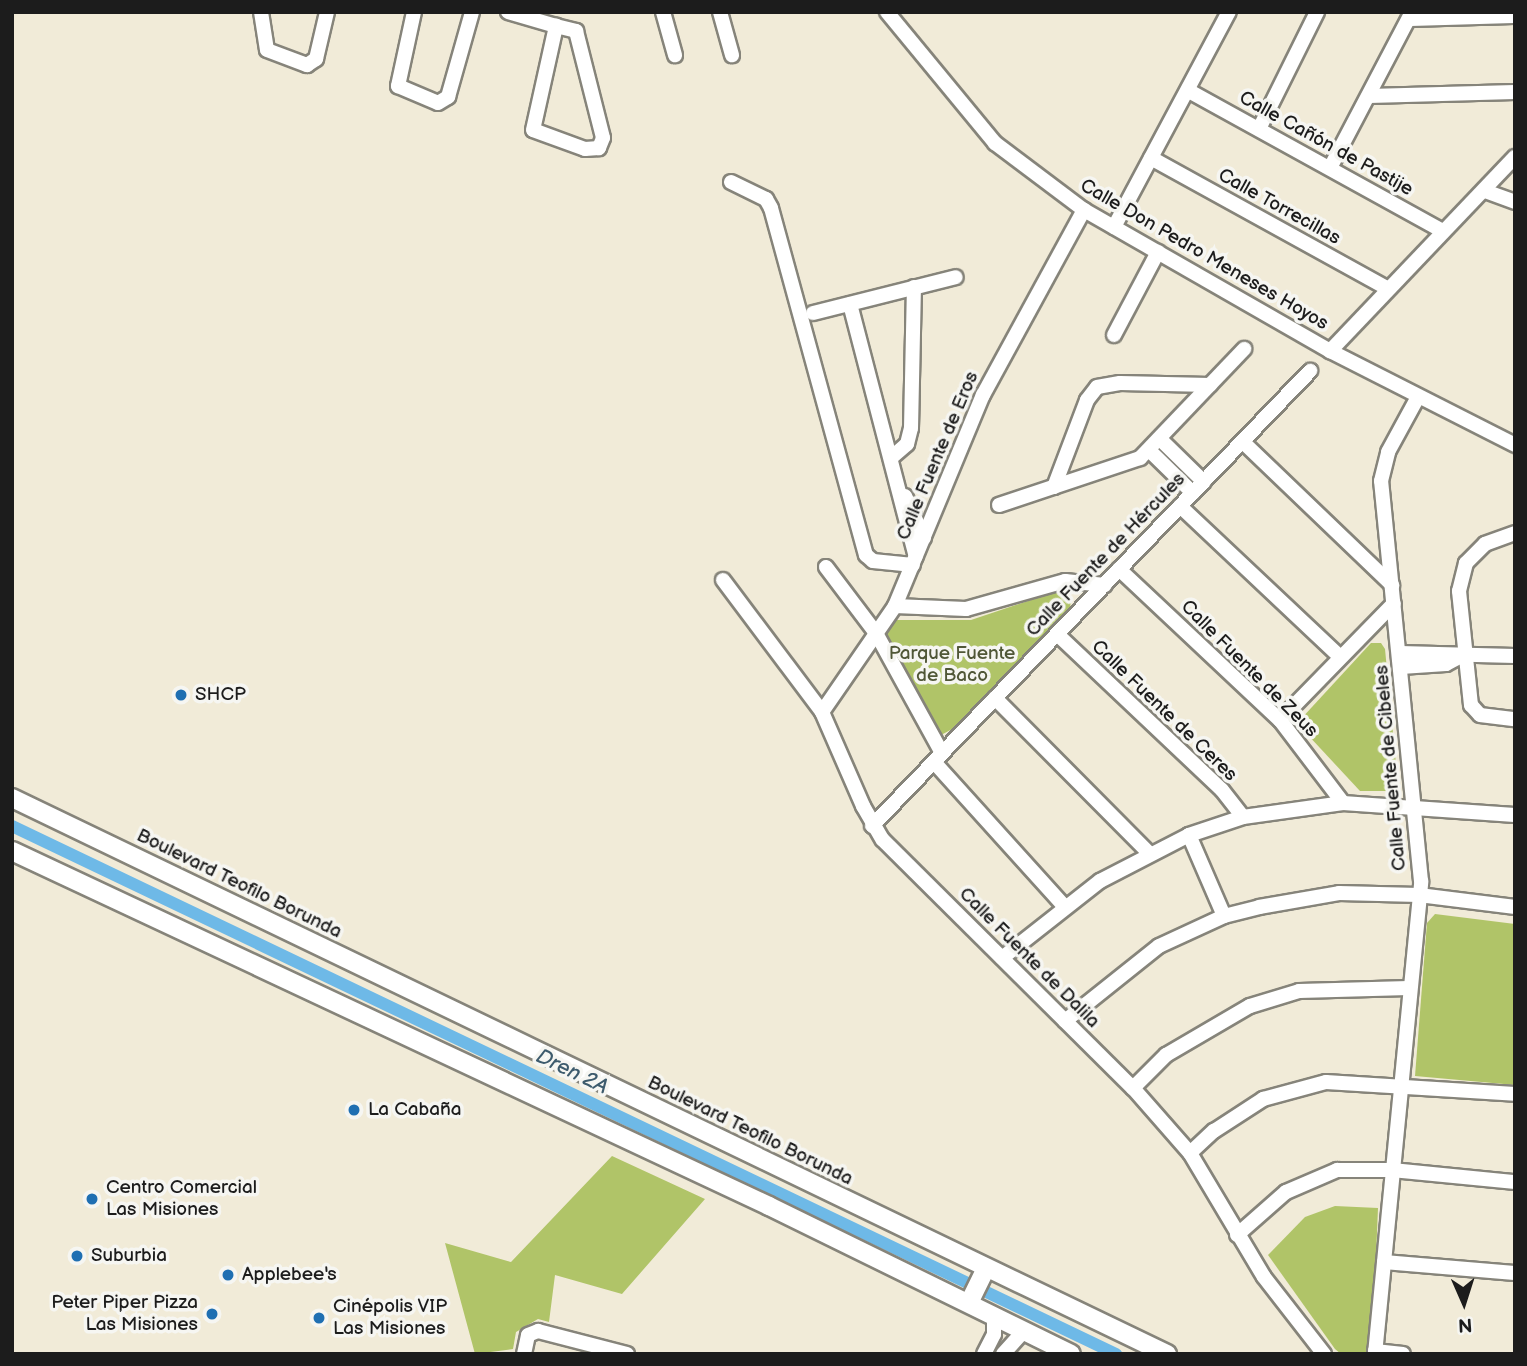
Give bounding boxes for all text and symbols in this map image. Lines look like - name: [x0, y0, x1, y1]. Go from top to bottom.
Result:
- street label: Calle Cañón de Pastije: [1235, 87, 1417, 201]
- street label: Calle Torrecillas: [1214, 164, 1344, 250]
- street label: Calle Don Pedro Meneses Hoyos: [1076, 174, 1332, 336]
- street label: Calle Fuente de Eros: [892, 368, 984, 544]
- street label: Calle Fuente de Hércules: [1022, 468, 1190, 642]
- street label: Calle Fuente de Zeus: [1176, 596, 1322, 742]
- street label: Calle Fuente de Ceres: [1086, 636, 1242, 786]
- park label: Parque Fuente de Baco: [889, 643, 1015, 687]
- street label: Calle Fuente de Cibeles: [1371, 664, 1411, 872]
- place label: SHCP: [195, 684, 246, 706]
- marker: SHCP: [173, 687, 189, 703]
- street label: Boulevard Teofilo Borunda: [132, 824, 346, 944]
- street label: Calle Fuente de Dalila: [954, 883, 1104, 1033]
- water label: Dren 2A: [532, 1044, 612, 1100]
- street label: Boulevard Teofilo Borunda: [643, 1071, 857, 1191]
- place label: La Cabaña: [368, 1099, 461, 1121]
- marker: La Cabaña: [346, 1102, 362, 1118]
- place label: Centro Comercial Las Misiones: [106, 1177, 257, 1221]
- marker: Centro Comercial Las Misiones: [84, 1191, 100, 1207]
- place label: Suburbia: [91, 1245, 167, 1267]
- marker: Suburbia: [69, 1248, 85, 1264]
- place label: Applebee's: [242, 1264, 337, 1286]
- marker: Applebee's: [220, 1267, 236, 1283]
- north arrow: [1429, 1268, 1499, 1338]
- place label: Peter Piper Pizza Las Misiones: [51, 1292, 198, 1336]
- place label: Cinépolis VIP Las Misiones: [333, 1296, 448, 1340]
- marker: Peter Piper Pizza Las Misiones: [204, 1306, 220, 1322]
- marker: Cinépolis VIP Las Misiones: [311, 1310, 327, 1326]
- text: N: [1457, 1313, 1473, 1336]

